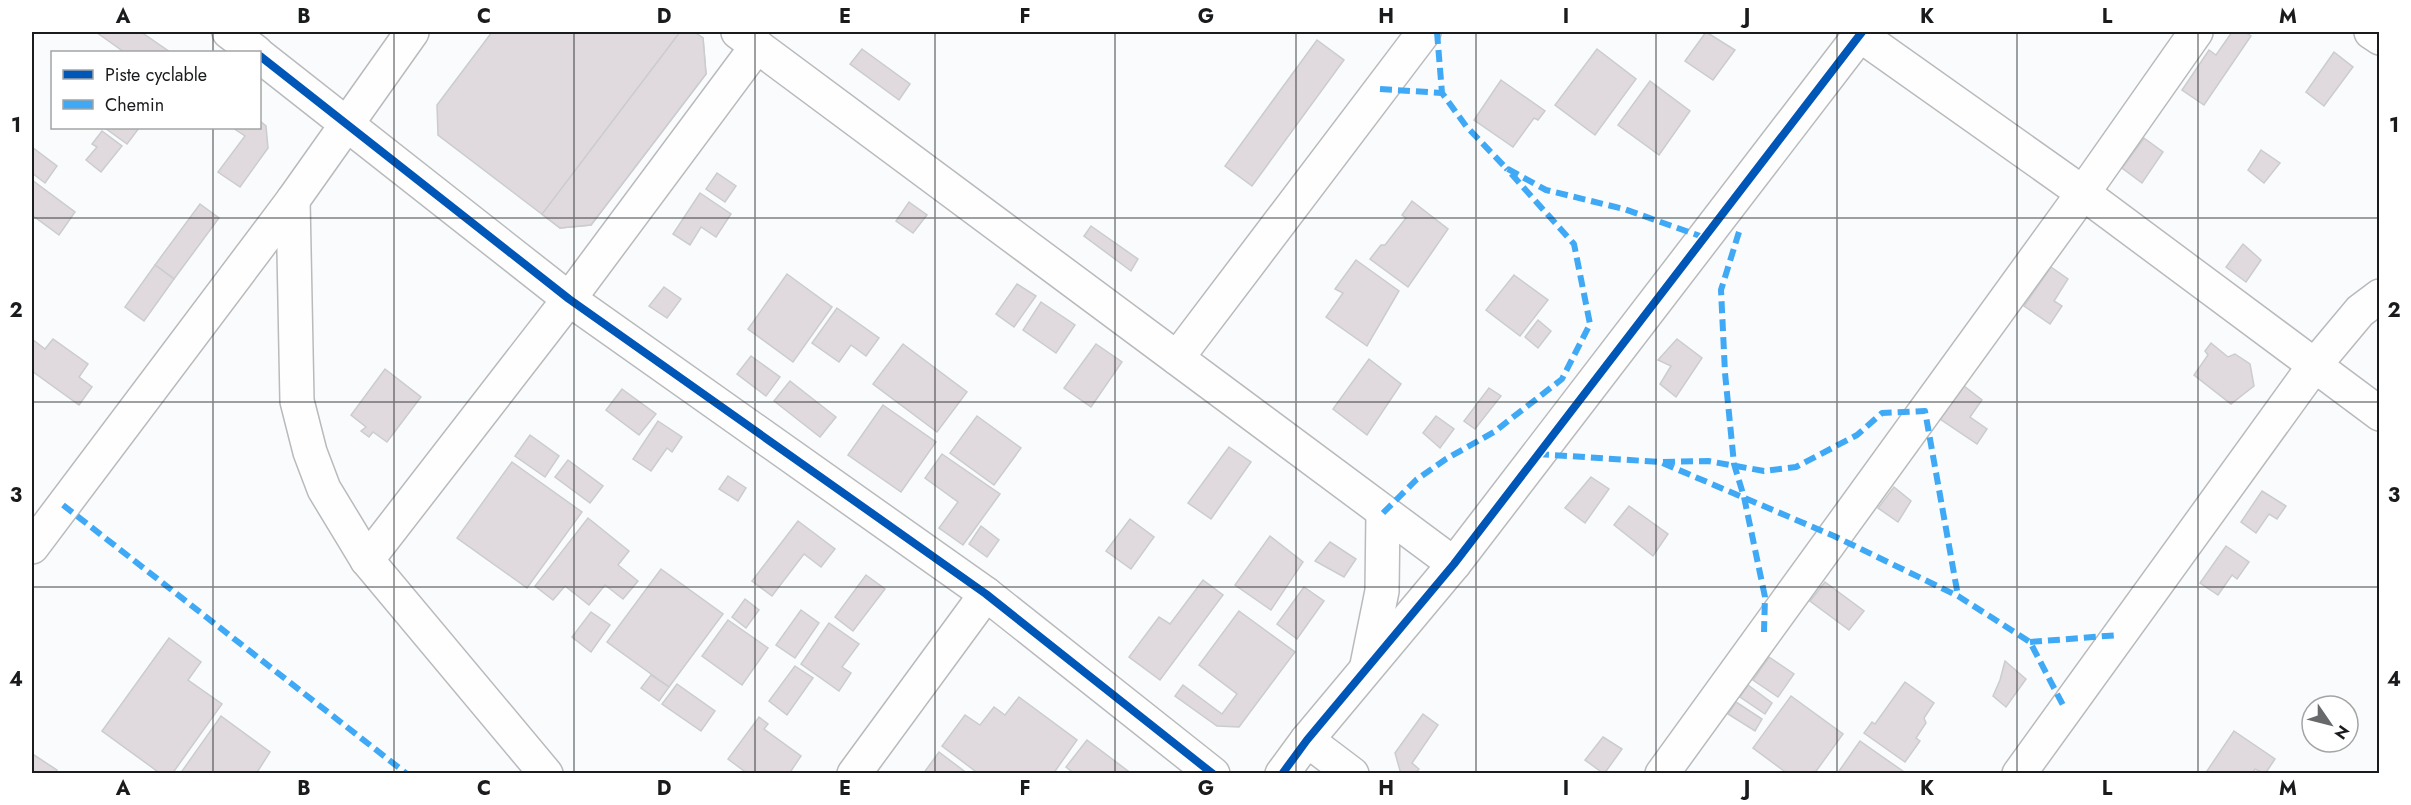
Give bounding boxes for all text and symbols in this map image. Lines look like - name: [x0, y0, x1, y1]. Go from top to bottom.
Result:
- text: A: [115, 2, 131, 31]
- text: B: [297, 2, 311, 31]
- text: C: [477, 2, 491, 31]
- text: D: [657, 2, 671, 31]
- text: E: [839, 2, 851, 31]
- text: F: [1019, 2, 1031, 31]
- text: G: [1198, 2, 1214, 31]
- text: H: [1378, 2, 1394, 31]
- text: I: [1563, 2, 1569, 31]
- text: J: [1740, 2, 1750, 31]
- text: K: [1920, 2, 1934, 31]
- text: L: [2102, 2, 2113, 31]
- text: M: [2279, 2, 2297, 31]
- legend: [51, 51, 261, 129]
- text: Piste cyclable: [105, 62, 207, 88]
- text: Chemin: [105, 92, 164, 118]
- text: 1: [11, 111, 21, 140]
- text: 1: [2389, 111, 2399, 140]
- text: 2: [9, 296, 23, 325]
- text: 2: [2387, 296, 2401, 325]
- text: 3: [10, 481, 22, 510]
- text: 3: [2388, 481, 2400, 510]
- text: 4: [9, 665, 23, 694]
- text: 4: [2387, 665, 2401, 694]
- north arrow: [2300, 694, 2360, 754]
- text: N: [2329, 721, 2355, 744]
- text: A: [115, 774, 131, 803]
- text: B: [297, 774, 311, 803]
- text: C: [477, 774, 491, 803]
- text: D: [657, 774, 671, 803]
- text: E: [839, 774, 851, 803]
- text: F: [1019, 774, 1031, 803]
- text: G: [1198, 774, 1214, 803]
- text: H: [1378, 774, 1394, 803]
- text: I: [1563, 774, 1569, 803]
- text: J: [1740, 774, 1750, 803]
- text: K: [1920, 774, 1934, 803]
- text: L: [2102, 774, 2113, 803]
- text: M: [2279, 774, 2297, 803]

